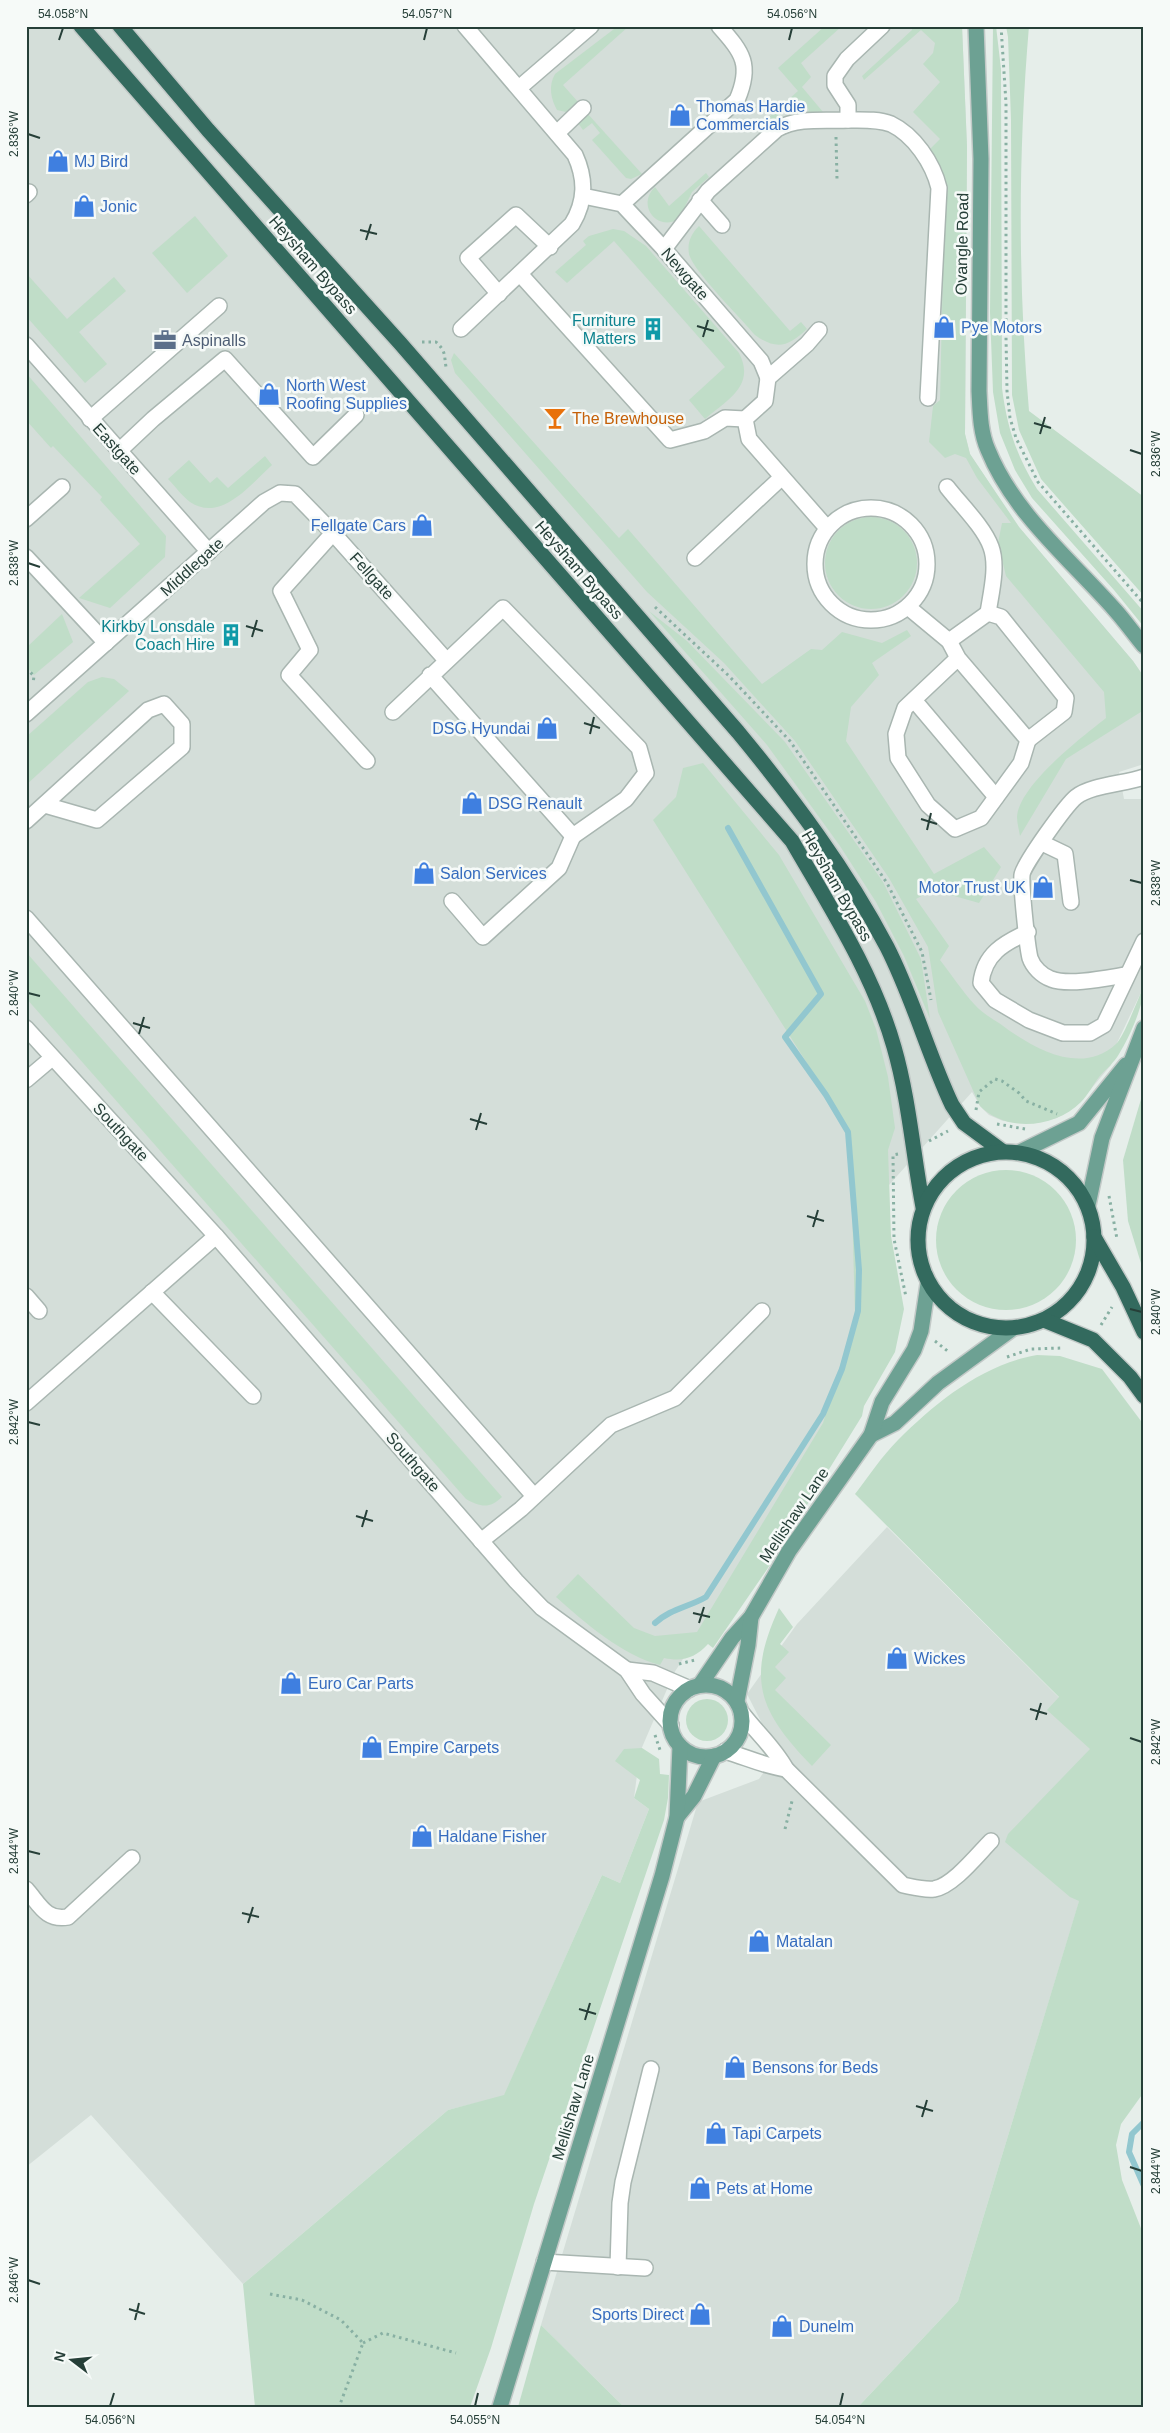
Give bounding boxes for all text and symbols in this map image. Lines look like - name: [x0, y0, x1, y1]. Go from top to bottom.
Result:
- text: 54.058°N: [38, 7, 88, 21]
- text: 54.057°N: [402, 7, 452, 21]
- text: 54.056°N: [767, 7, 817, 21]
- place label: Thomas Hardie Commercials: [696, 98, 805, 133]
- shop icon: Thomas Hardie Commercials: [667, 102, 693, 128]
- text: 2.836°W: [7, 110, 21, 157]
- shop icon: MJ Bird: [45, 148, 71, 174]
- place label: MJ Bird: [74, 153, 128, 170]
- shop icon: Jonic: [71, 193, 97, 219]
- street label: Ovangle Road: [953, 193, 971, 295]
- place label: Jonic: [100, 198, 137, 215]
- street label: Heysham Bypass: [266, 212, 360, 318]
- street label: Newgate: [658, 245, 712, 303]
- place label: Furniture Matters: [572, 312, 636, 347]
- shop icon: Pye Motors: [931, 314, 957, 340]
- building icon: Furniture Matters: [640, 316, 666, 342]
- place label: Pye Motors: [961, 319, 1042, 336]
- office icon: Aspinalls: [152, 327, 178, 353]
- place label: Aspinalls: [182, 332, 246, 349]
- place label: North West Roofing Supplies: [286, 377, 407, 412]
- shop icon: North West Roofing Supplies: [256, 381, 282, 407]
- bar icon: The Brewhouse: [542, 405, 568, 431]
- place label: The Brewhouse: [572, 410, 684, 427]
- street label: Eastgate: [90, 420, 145, 478]
- text: 2.836°W: [1149, 430, 1163, 477]
- shop icon: Fellgate Cars: [409, 512, 435, 538]
- place label: Fellgate Cars: [311, 517, 406, 534]
- street label: Heysham Bypass: [532, 517, 626, 623]
- street label: Middlegate: [157, 534, 227, 600]
- text: 2.838°W: [7, 539, 21, 586]
- street label: Fellgate: [347, 549, 397, 603]
- place label: Kirkby Lonsdale Coach Hire: [101, 618, 215, 653]
- building icon: Kirkby Lonsdale Coach Hire: [218, 622, 244, 648]
- shop icon: DSG Hyundai: [534, 715, 560, 741]
- place label: DSG Hyundai: [432, 720, 530, 737]
- shop icon: DSG Renault: [459, 790, 485, 816]
- place label: DSG Renault: [488, 795, 583, 812]
- street label: Heysham Bypass: [799, 828, 875, 944]
- text: 2.838°W: [1149, 859, 1163, 906]
- shop icon: Salon Services: [411, 860, 437, 886]
- place label: Salon Services: [440, 865, 547, 882]
- shop icon: Motor Trust UK: [1030, 874, 1056, 900]
- place label: Motor Trust UK: [918, 879, 1026, 896]
- text: 2.840°W: [7, 969, 21, 1016]
- street label: Southgate: [90, 1100, 152, 1165]
- text: 2.840°W: [1149, 1288, 1163, 1335]
- text: 2.842°W: [7, 1398, 21, 1445]
- street label: Southgate: [383, 1429, 443, 1495]
- street label: Mellishaw Lane: [756, 1464, 832, 1565]
- shop icon: Wickes: [884, 1645, 910, 1671]
- place label: Wickes: [914, 1650, 966, 1667]
- shop icon: Euro Car Parts: [278, 1670, 304, 1696]
- place label: Euro Car Parts: [308, 1675, 414, 1692]
- text: 2.842°W: [1149, 1718, 1163, 1765]
- shop icon: Empire Carpets: [359, 1734, 385, 1760]
- place label: Empire Carpets: [388, 1739, 499, 1756]
- shop icon: Haldane Fisher: [409, 1823, 435, 1849]
- text: 2.844°W: [7, 1827, 21, 1874]
- place label: Haldane Fisher: [438, 1828, 547, 1845]
- shop icon: Matalan: [746, 1928, 772, 1954]
- place label: Matalan: [776, 1933, 833, 1950]
- street label: Mellishaw Lane: [549, 2052, 597, 2162]
- shop icon: Bensons for Beds: [722, 2054, 748, 2080]
- place label: Bensons for Beds: [752, 2059, 878, 2076]
- shop icon: Tapi Carpets: [703, 2120, 729, 2146]
- place label: Tapi Carpets: [732, 2125, 822, 2142]
- text: 2.844°W: [1149, 2147, 1163, 2194]
- shop icon: Pets at Home: [687, 2175, 713, 2201]
- place label: Pets at Home: [716, 2180, 813, 2197]
- text: 2.846°W: [7, 2256, 21, 2303]
- shop icon: Sports Direct: [687, 2301, 713, 2327]
- place label: Sports Direct: [592, 2306, 685, 2323]
- shop icon: Dunelm: [769, 2313, 795, 2339]
- place label: Dunelm: [799, 2318, 854, 2335]
- north arrow: [48, 2336, 98, 2386]
- text: N: [50, 2349, 69, 2363]
- text: 54.056°N: [85, 2413, 135, 2427]
- text: 54.055°N: [450, 2413, 500, 2427]
- text: 54.054°N: [815, 2413, 865, 2427]

